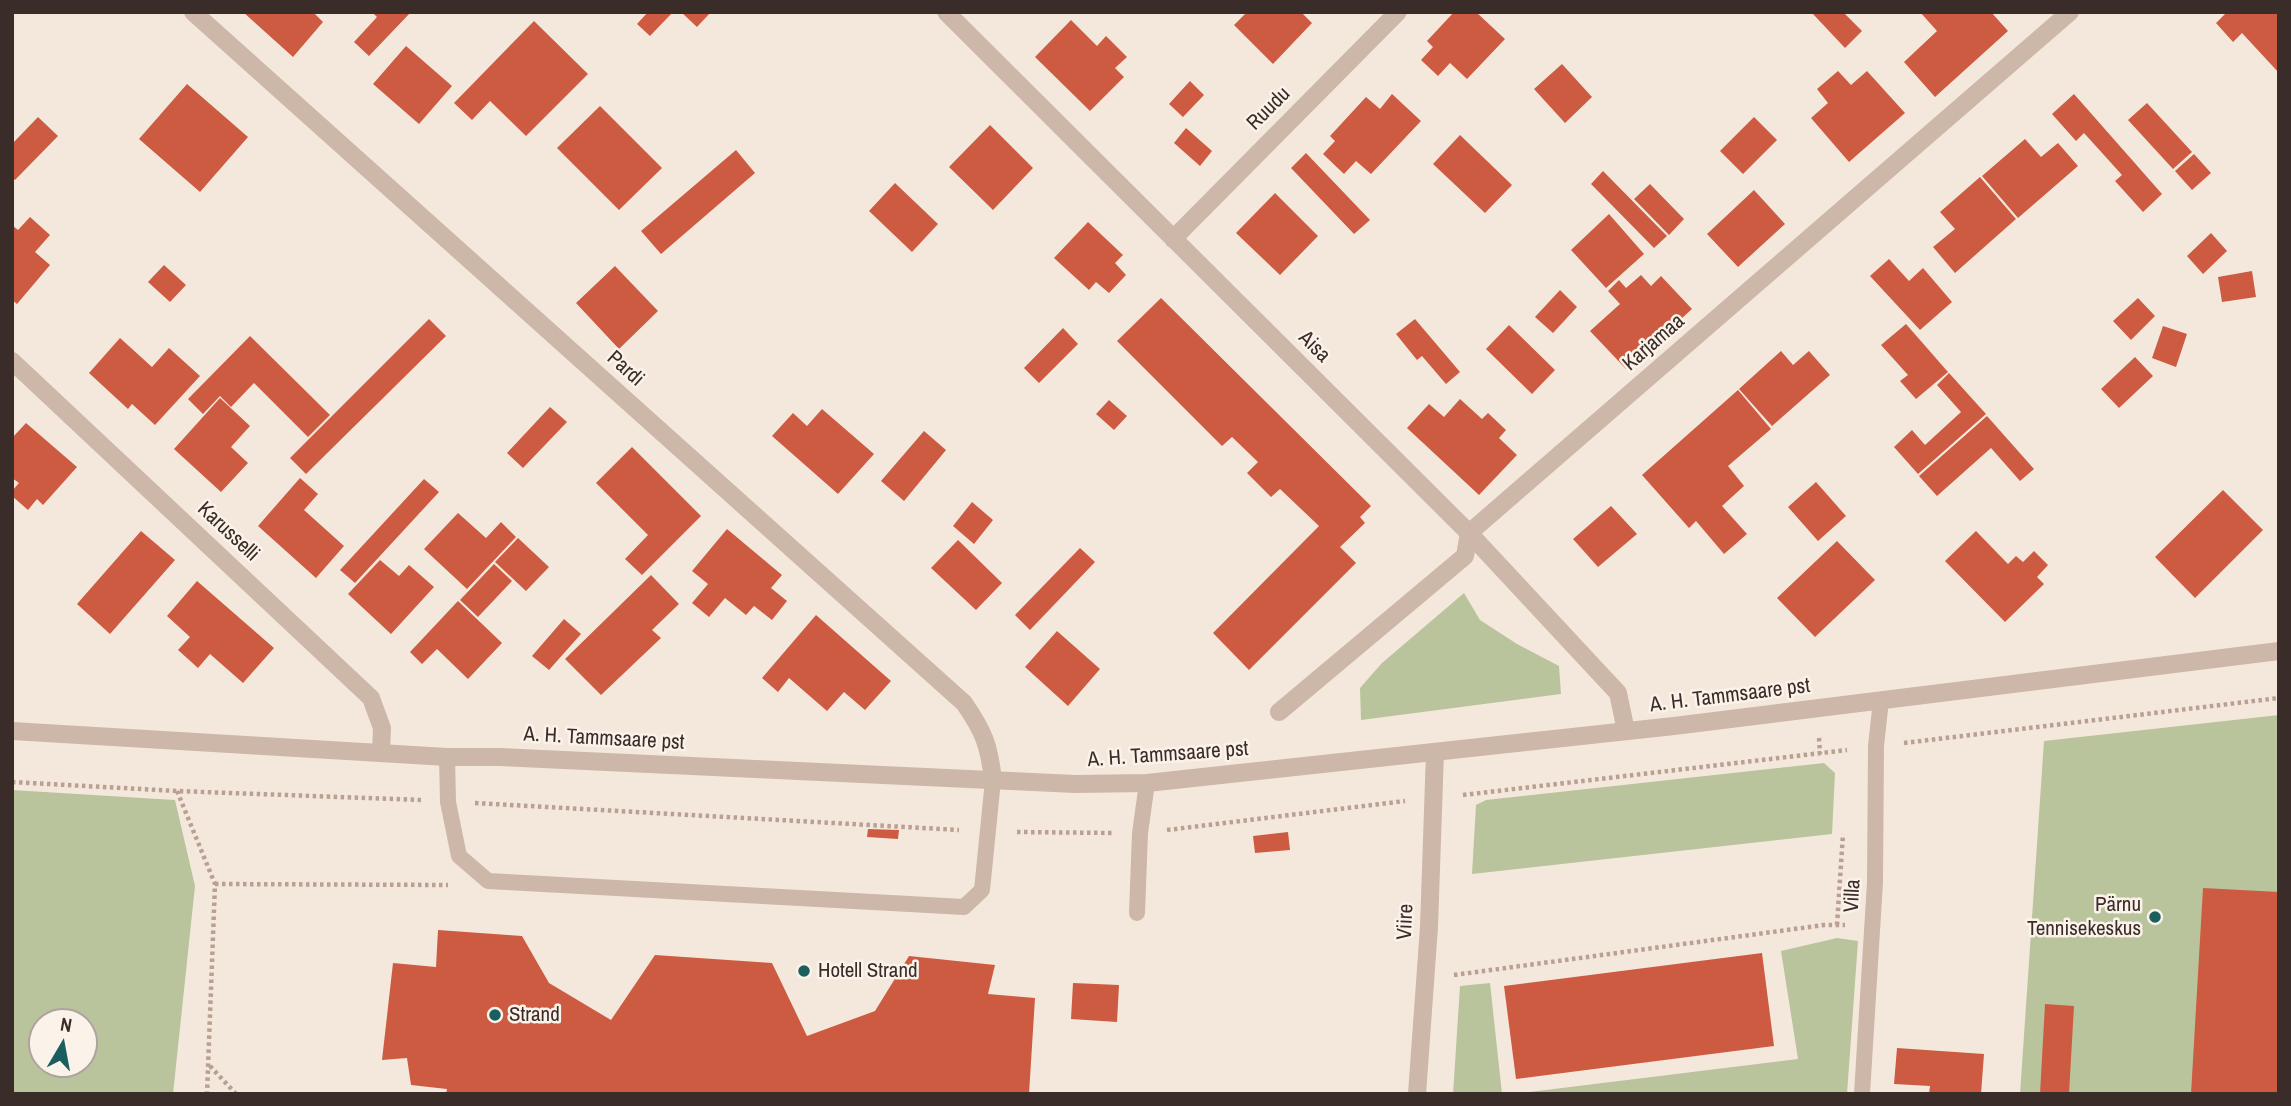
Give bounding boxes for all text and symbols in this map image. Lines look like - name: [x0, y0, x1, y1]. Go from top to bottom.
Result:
- street label: Ruudu: [1242, 82, 1296, 136]
- street label: Karjamaa: [1618, 309, 1690, 377]
- street label: Aisa: [1293, 326, 1335, 368]
- street label: Pardi: [601, 346, 649, 392]
- street label: Karusselli: [192, 497, 264, 567]
- street label: A. H. Tammsaare pst: [1649, 674, 1811, 718]
- street label: A. H. Tammsaare pst: [523, 722, 685, 756]
- street label: A. H. Tammsaare pst: [1087, 737, 1249, 773]
- street label: Villa: [1840, 879, 1866, 913]
- place label: Pärnu Tennisekeskus: [2027, 892, 2141, 942]
- street label: Viire: [1392, 903, 1420, 941]
- marker: Pärnu Tennisekeskus: [2147, 909, 2163, 925]
- place label: Hotell Strand: [818, 958, 918, 984]
- marker: Hotell Strand: [796, 963, 812, 979]
- place label: Strand: [509, 1002, 560, 1028]
- marker: Strand: [487, 1007, 503, 1023]
- north arrow: [28, 1008, 98, 1078]
- text: N: [59, 1011, 74, 1038]

